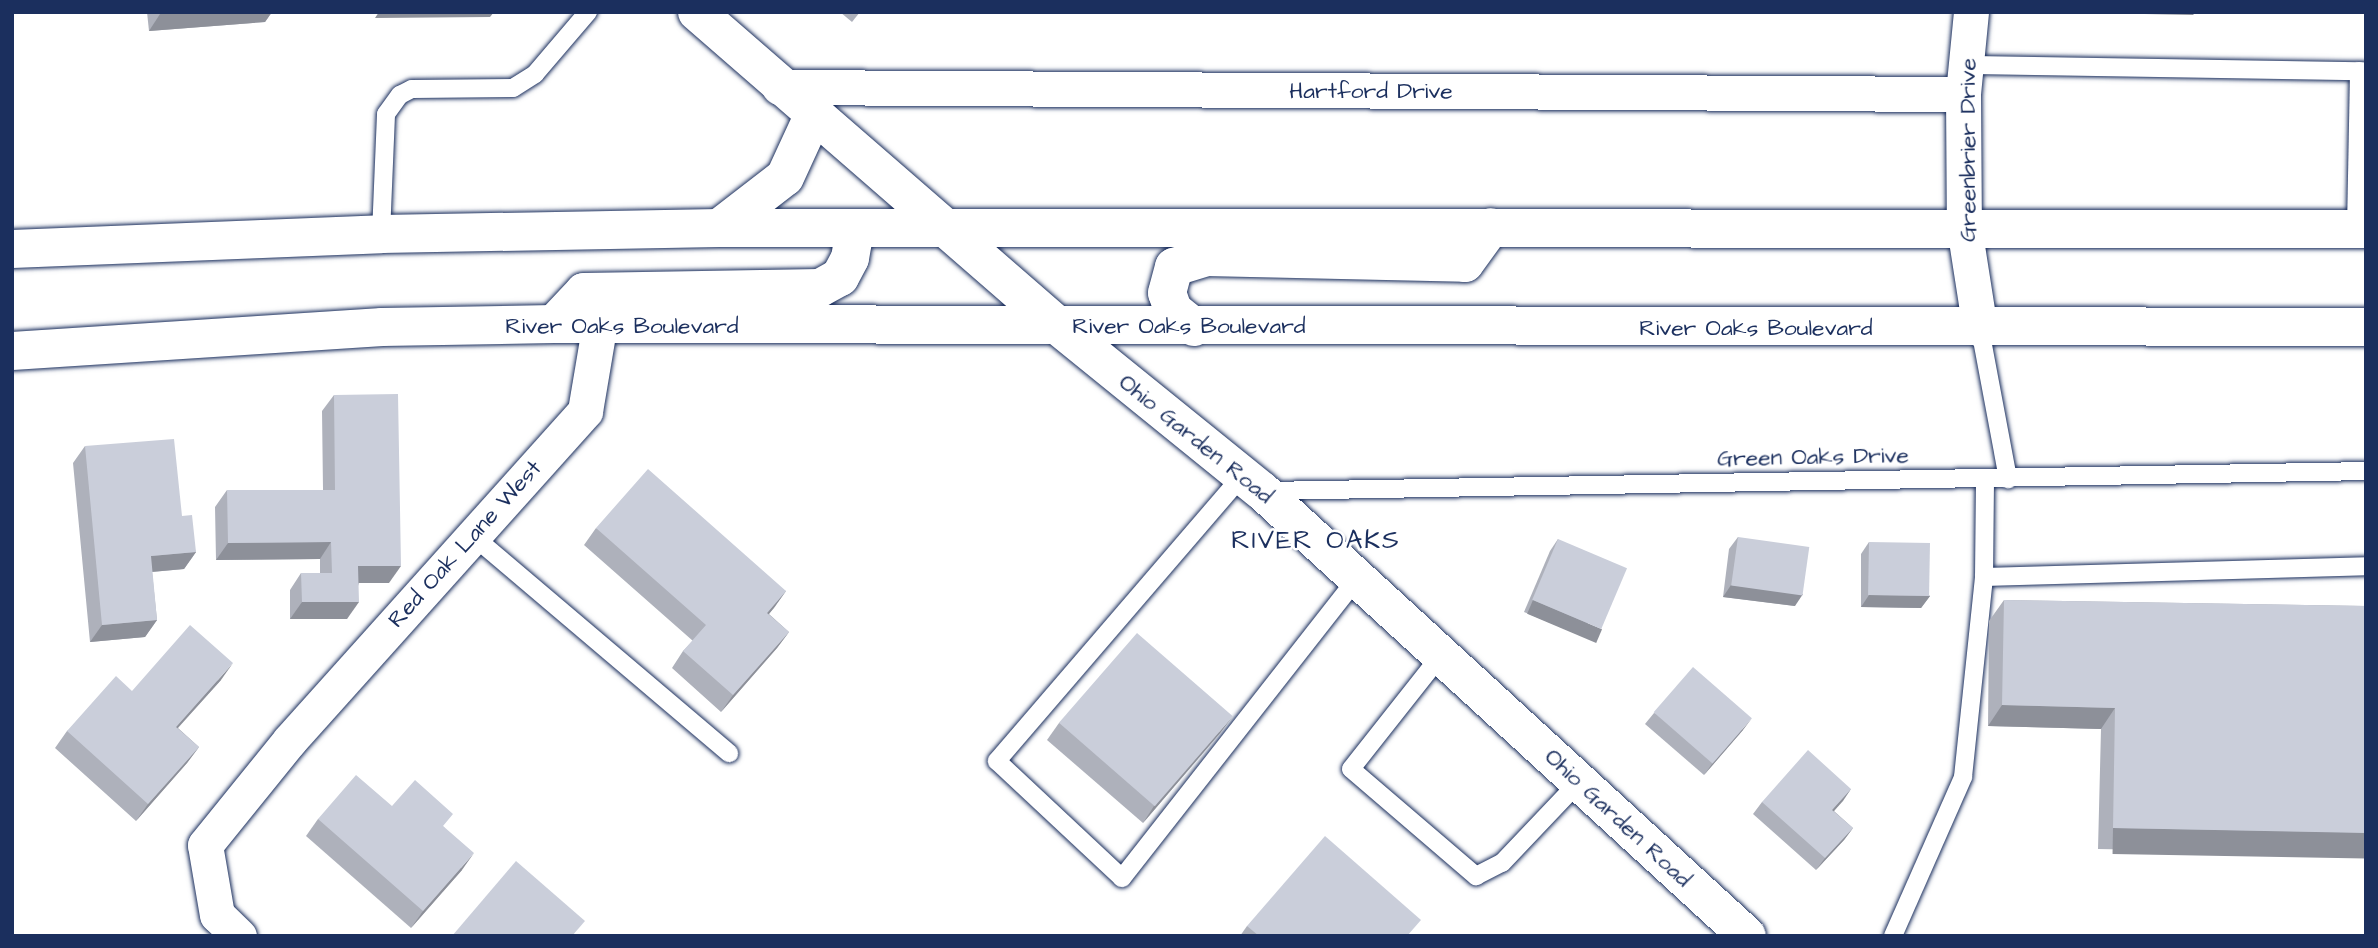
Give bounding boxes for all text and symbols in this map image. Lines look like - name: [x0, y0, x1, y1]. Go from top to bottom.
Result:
- street label: Greenbrier Drive: [1954, 58, 1982, 242]
- street label: Hartford Drive: [1289, 77, 1453, 105]
- street label: River Oaks Boulevard: [505, 312, 739, 340]
- street label: River Oaks Boulevard: [1072, 312, 1306, 340]
- street label: River Oaks Boulevard: [1639, 314, 1873, 342]
- street label: Ohio Garden Road: [1113, 368, 1279, 510]
- street label: Green Oaks Drive: [1717, 442, 1909, 472]
- street label: Red Oak Lane West: [382, 455, 548, 633]
- district label: RIVER OAKS: [1232, 525, 1400, 557]
- street label: Ohio Garden Road: [1539, 743, 1697, 893]

